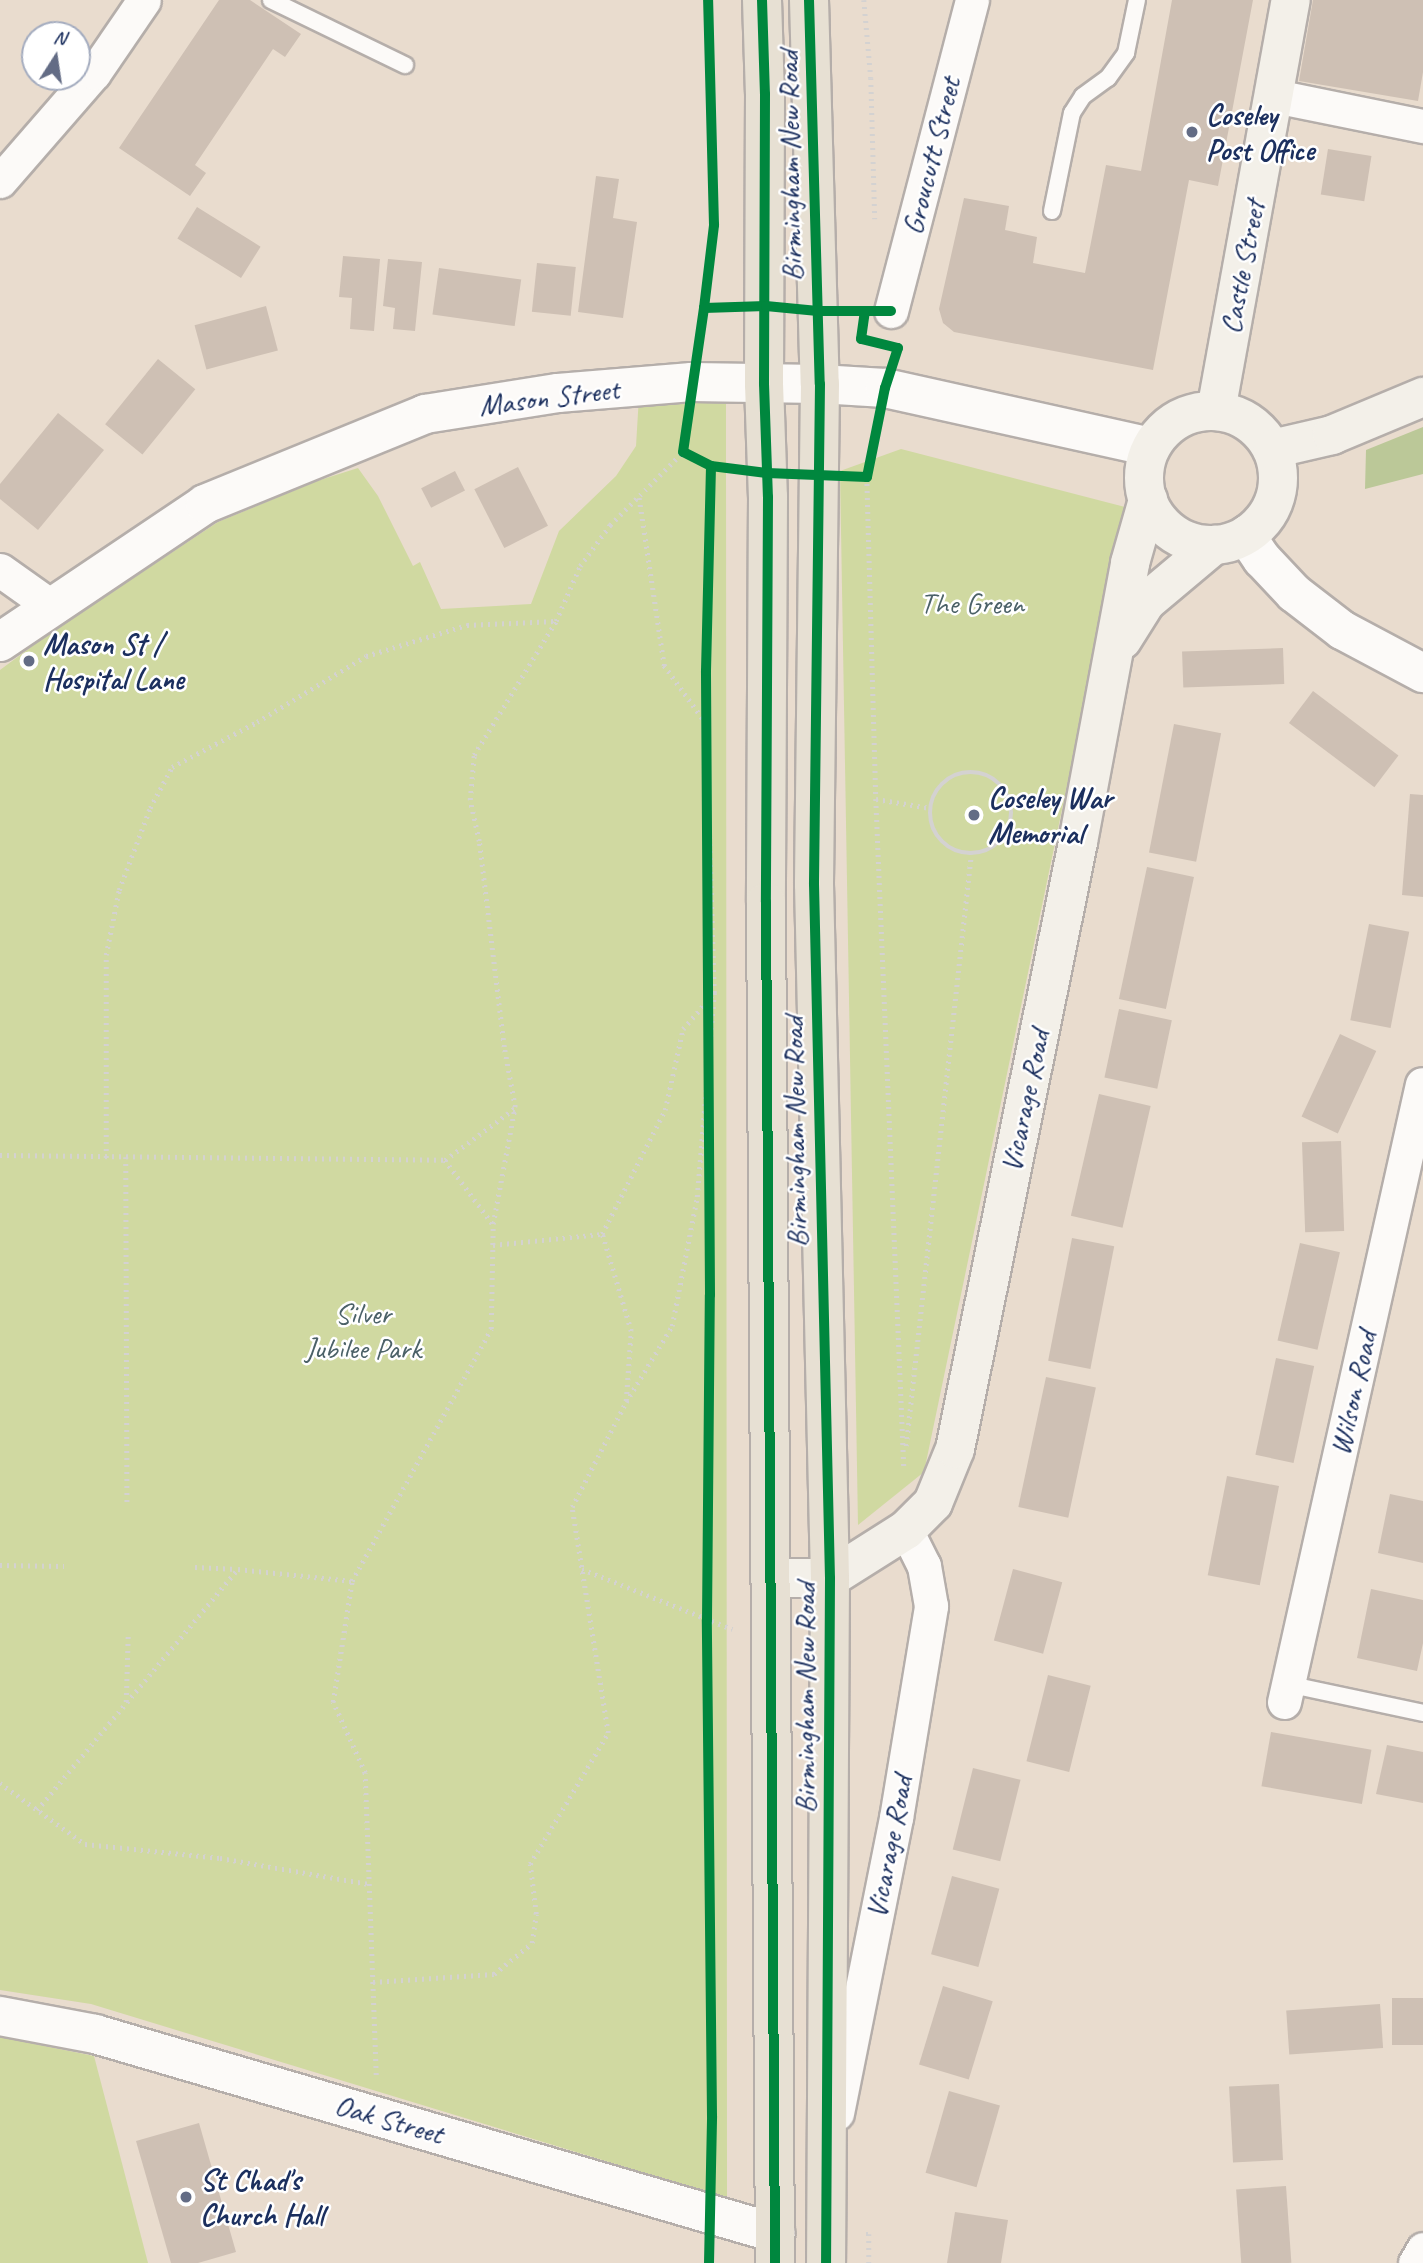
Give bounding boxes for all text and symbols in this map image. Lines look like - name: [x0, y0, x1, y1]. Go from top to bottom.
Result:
- north arrow: [21, 21, 91, 91]
- text: N: [52, 24, 68, 50]
- street label: Birmingham New Road: [770, 50, 810, 282]
- street label: Groucutt Street: [894, 73, 968, 239]
- place label: Coseley Post Office: [1206, 97, 1313, 168]
- marker: Coseley Post Office: [1184, 124, 1200, 140]
- street label: Castle Street: [1211, 197, 1273, 337]
- street label: Mason Street: [477, 371, 621, 423]
- park label: The Green: [920, 585, 1024, 621]
- place label: Mason St / Hospital Lane: [43, 626, 184, 696]
- marker: Mason St / Hospital Lane: [21, 653, 37, 669]
- place label: Coseley War Memorial: [988, 780, 1112, 850]
- marker: Coseley War Memorial: [966, 807, 982, 823]
- street label: Birmingham New Road: [775, 1016, 815, 1248]
- street label: Vicarage Road: [992, 1027, 1058, 1175]
- park label: Silver Jubilee Park: [304, 1295, 422, 1366]
- street label: Wilson Road: [1321, 1328, 1385, 1458]
- street label: Birmingham New Road: [787, 1582, 823, 1814]
- street label: Vicarage Road: [858, 1773, 920, 1921]
- street label: Oak Street: [330, 2086, 448, 2152]
- place label: St Chad's Church Hall: [200, 2162, 325, 2232]
- marker: St Chad's Church Hall: [178, 2189, 194, 2205]

